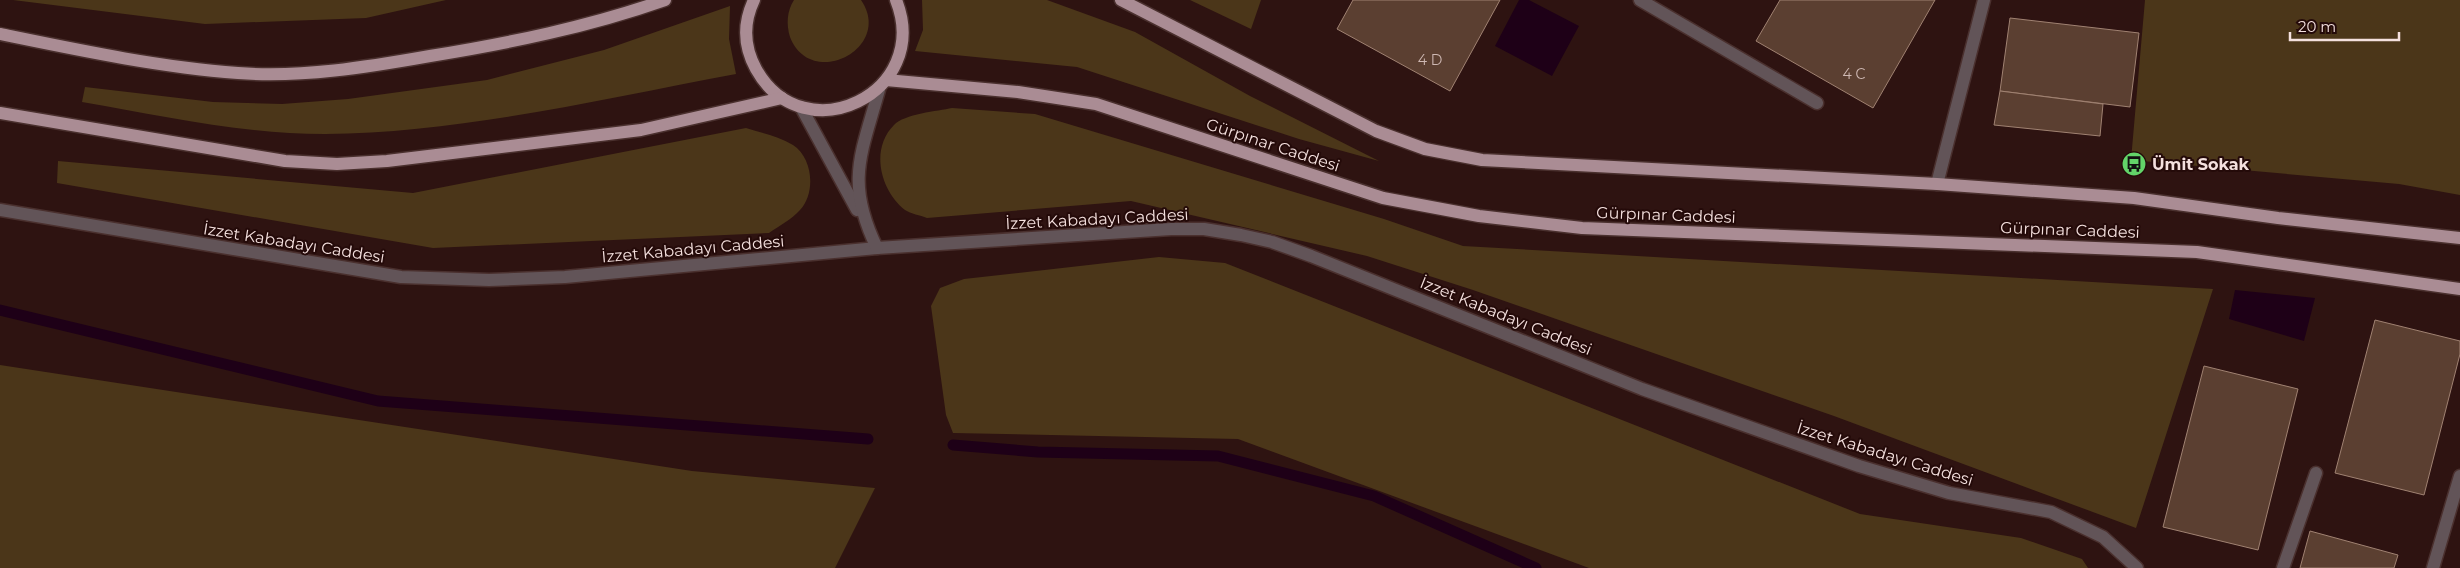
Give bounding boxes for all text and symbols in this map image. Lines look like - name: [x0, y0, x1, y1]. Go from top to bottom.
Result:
- scale bar: [2290, 10, 2399, 42]
- text: 20 m: [2298, 17, 2336, 36]
- house number: 4 D: [1418, 51, 1442, 69]
- house number: 4 C: [1843, 65, 1865, 83]
- street label: Gürpınar Caddesi: [1204, 114, 1342, 176]
- bus stop icon: Ümit Sokak: [2121, 151, 2147, 177]
- place label: Ümit Sokak: [2152, 155, 2250, 174]
- street label: Gürpınar Caddesi: [1596, 203, 1736, 227]
- street label: İzzet Kabadayı Caddesi: [1005, 205, 1189, 233]
- street label: Gürpınar Caddesi: [2000, 218, 2140, 242]
- street label: İzzet Kabadayı Caddesi: [202, 219, 386, 267]
- street label: İzzet Kabadayı Caddesi: [601, 232, 785, 266]
- street label: İzzet Kabadayı Caddesi: [1417, 273, 1595, 359]
- street label: İzzet Kabadayı Caddesi: [1794, 418, 1976, 490]

